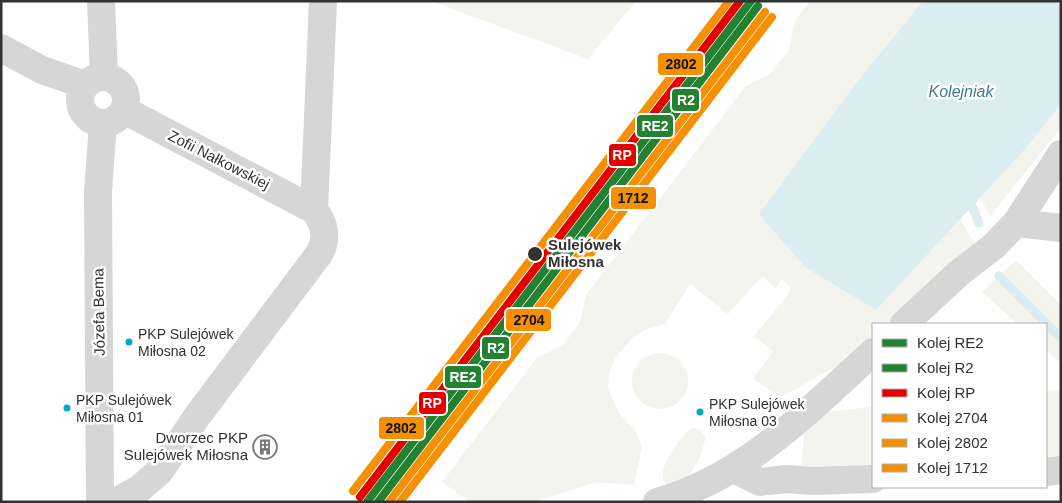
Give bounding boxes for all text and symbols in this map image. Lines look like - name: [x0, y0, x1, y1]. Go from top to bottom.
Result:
- line badge: 2802: [657, 52, 704, 76]
- text: 2802: [665, 56, 697, 72]
- water label: Kolejniak: [929, 83, 994, 100]
- line badge: R2: [671, 88, 700, 112]
- text: R2: [677, 92, 695, 108]
- line badge: RE2: [636, 114, 674, 138]
- text: RE2: [641, 118, 669, 134]
- street label: Zofii Nałkowskiej: [166, 127, 273, 192]
- line badge: RP: [608, 143, 637, 167]
- text: RP: [612, 147, 632, 163]
- line badge: 1712: [610, 186, 657, 210]
- text: 1712: [617, 190, 649, 206]
- place label: Sulejówek Miłosna: [548, 236, 622, 270]
- marker: Sulejówek Miłosna: [526, 245, 544, 263]
- street label: Józefa Bema: [89, 267, 108, 356]
- line badge: 2704: [505, 308, 552, 332]
- text: 2704: [513, 312, 545, 328]
- legend: [872, 323, 1047, 488]
- place label: PKP Sulejówek Miłosna 02: [138, 326, 234, 359]
- text: Kolej RE2: [917, 334, 984, 351]
- line badge: R2: [481, 336, 510, 360]
- marker: PKP Sulejówek Miłosna 02: [124, 337, 134, 347]
- text: R2: [487, 340, 505, 356]
- text: Kolej R2: [917, 359, 974, 376]
- line badge: RE2: [444, 365, 482, 389]
- text: RE2: [449, 369, 477, 385]
- text: Kolej RP: [917, 384, 975, 401]
- line badge: RP: [418, 391, 447, 415]
- place label: PKP Sulejówek Miłosna 01: [76, 392, 172, 425]
- text: RP: [422, 395, 442, 411]
- place label: PKP Sulejówek Miłosna 03: [709, 396, 805, 429]
- marker: PKP Sulejówek Miłosna 01: [62, 403, 72, 413]
- marker: PKP Sulejówek Miłosna 03: [695, 407, 705, 417]
- text: Kolej 2704: [917, 409, 988, 426]
- line badge: 2802: [378, 416, 425, 440]
- text: 2802: [385, 420, 417, 436]
- place label: Dworzec PKP Sulejówek Miłosna: [124, 429, 249, 463]
- building icon: Dworzec PKP Sulejówek Miłosna: [252, 434, 278, 460]
- text: Kolej 2802: [917, 434, 988, 451]
- text: Kolej 1712: [917, 459, 988, 476]

